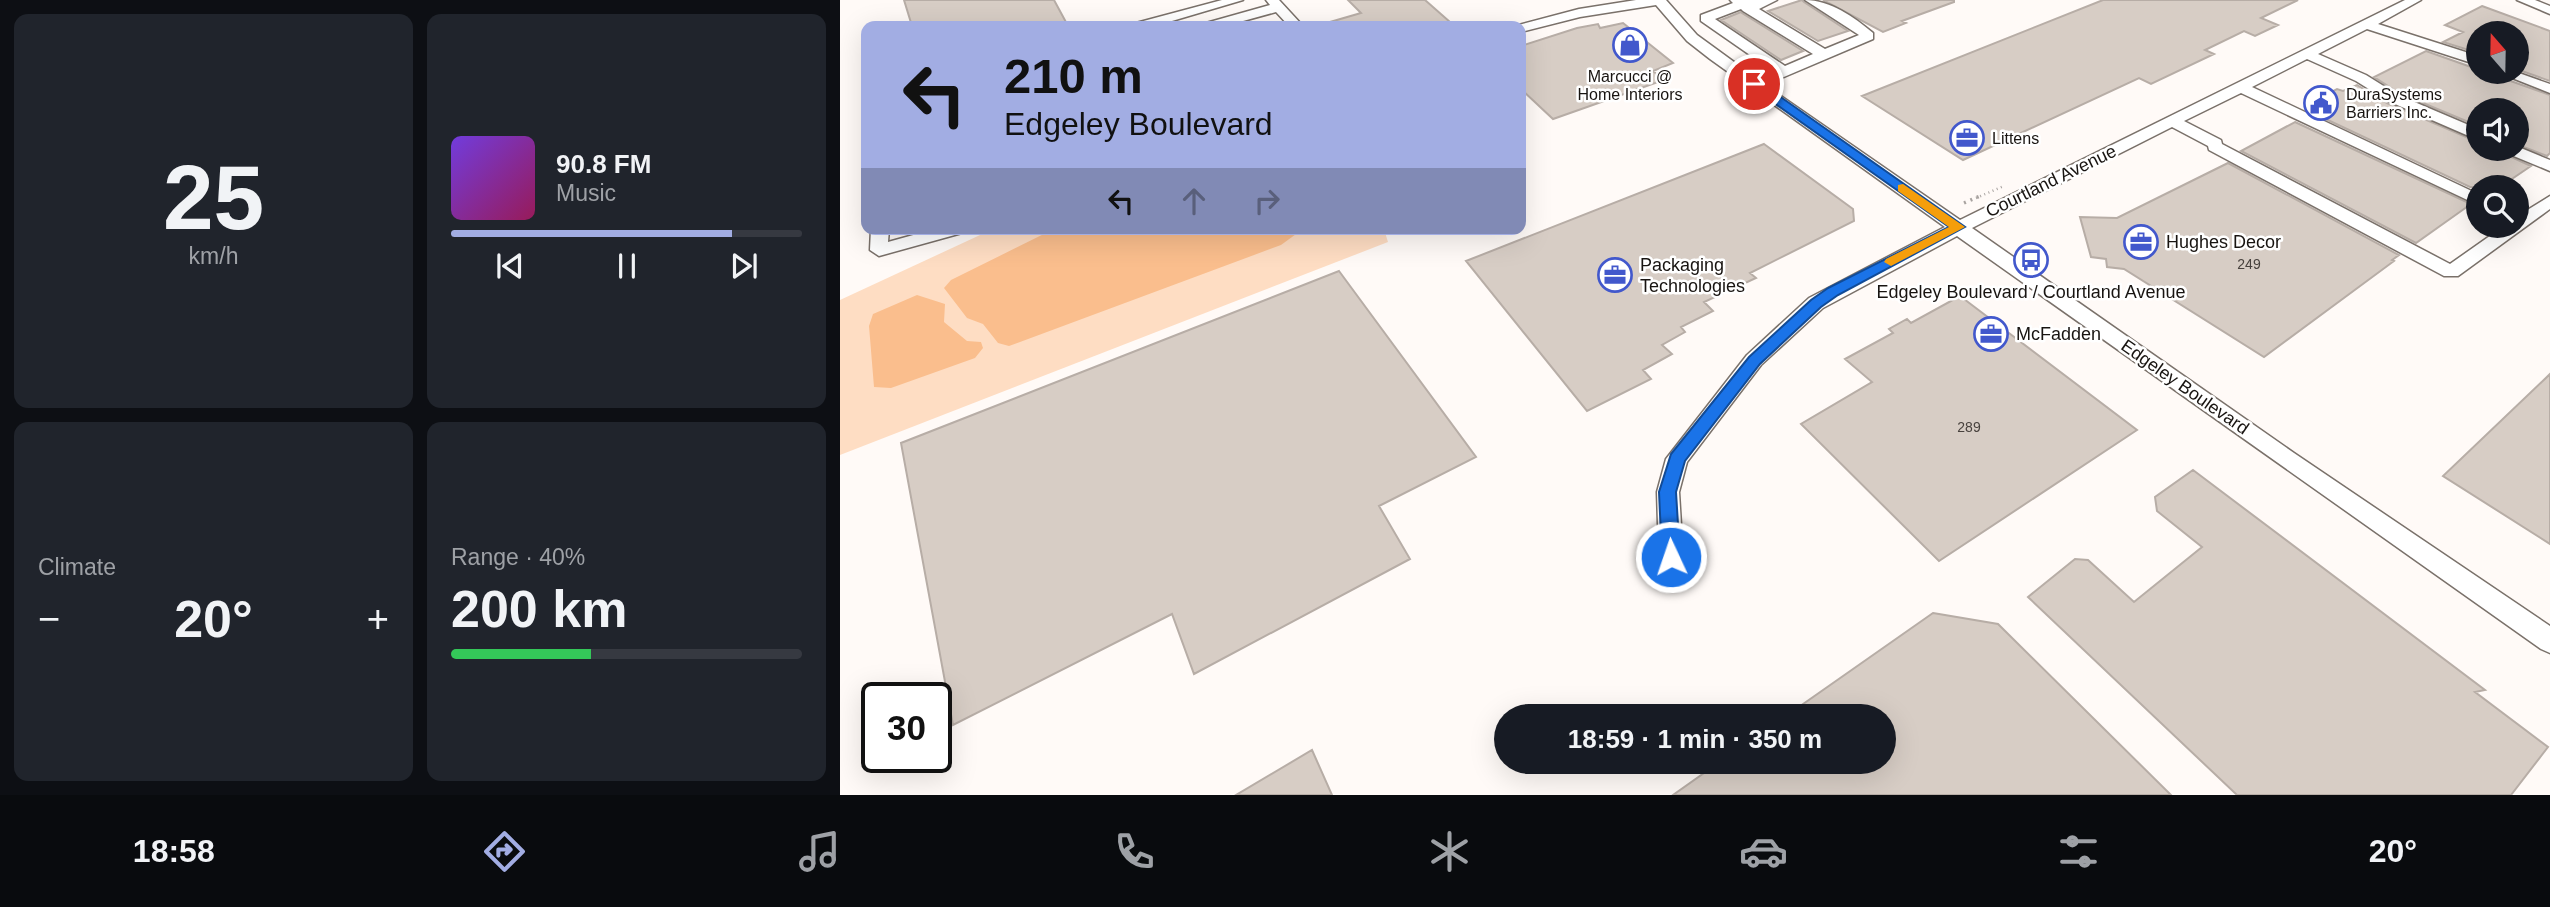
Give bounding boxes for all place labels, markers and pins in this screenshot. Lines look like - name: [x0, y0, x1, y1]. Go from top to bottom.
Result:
- shop icon: Marcucci @ Home Interiors: [1611, 26, 1649, 64]
- pin: [1724, 54, 1784, 114]
- place label: Marcucci @ Home Interiors: [1578, 68, 1682, 103]
- public building icon: DuraSystems Barriers Inc.: [2302, 84, 2340, 122]
- place label: DuraSystems Barriers Inc.: [2346, 86, 2442, 121]
- office icon: Littens: [1948, 119, 1986, 157]
- place label: Littens: [1992, 130, 2039, 147]
- office icon: Hughes Decor: [2122, 223, 2160, 261]
- place label: Hughes Decor: [2166, 232, 2281, 252]
- bus stop icon: Edgeley Boulevard / Courtland Avenue: [2012, 241, 2050, 279]
- place label: Packaging Technologies: [1640, 255, 1745, 296]
- office icon: Packaging Technologies: [1596, 256, 1634, 294]
- place label: Edgeley Boulevard / Courtland Avenue: [1877, 282, 2185, 302]
- office icon: McFadden: [1972, 315, 2010, 353]
- place label: McFadden: [2016, 324, 2101, 344]

